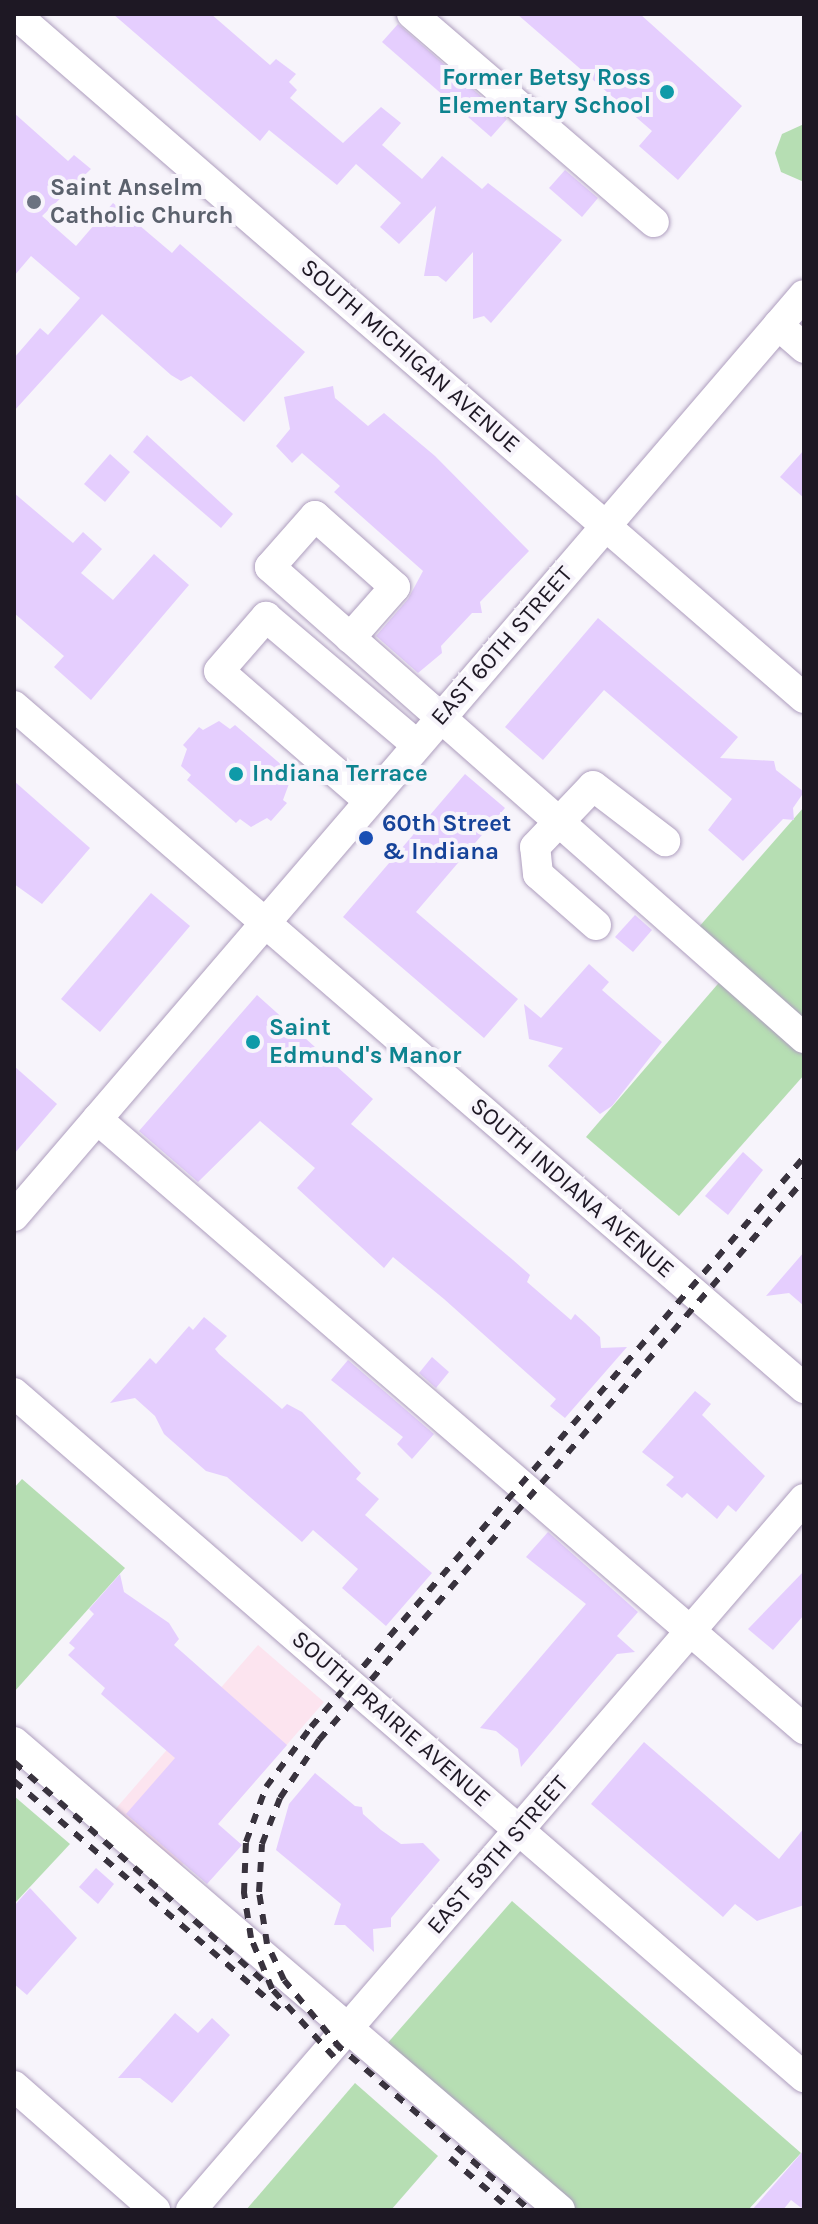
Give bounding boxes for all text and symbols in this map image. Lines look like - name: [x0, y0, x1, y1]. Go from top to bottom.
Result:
- place label: Former Betsy Ross Elementary School: [438, 64, 651, 120]
- marker: Former Betsy Ross Elementary School: [658, 83, 676, 101]
- place label: Saint Anselm Catholic Church: [50, 174, 233, 230]
- marker: Saint Anselm Catholic Church: [25, 193, 43, 211]
- street label: SOUTH MICHIGAN AVENUE: [295, 253, 525, 459]
- street label: EAST 60TH STREET: [425, 561, 579, 731]
- place label: Indiana Terrace: [252, 760, 428, 788]
- marker: Indiana Terrace: [227, 765, 245, 783]
- place label: 60th Street & Indiana: [382, 810, 511, 866]
- marker: 60th Street & Indiana: [357, 829, 375, 847]
- place label: Saint Edmund's Manor: [269, 1014, 461, 1070]
- marker: Saint Edmund's Manor: [244, 1033, 262, 1051]
- street label: SOUTH INDIANA AVENUE: [464, 1092, 680, 1284]
- street label: SOUTH PRAIRIE AVENUE: [286, 1625, 496, 1813]
- street label: EAST 59TH STREET: [421, 1770, 575, 1940]

